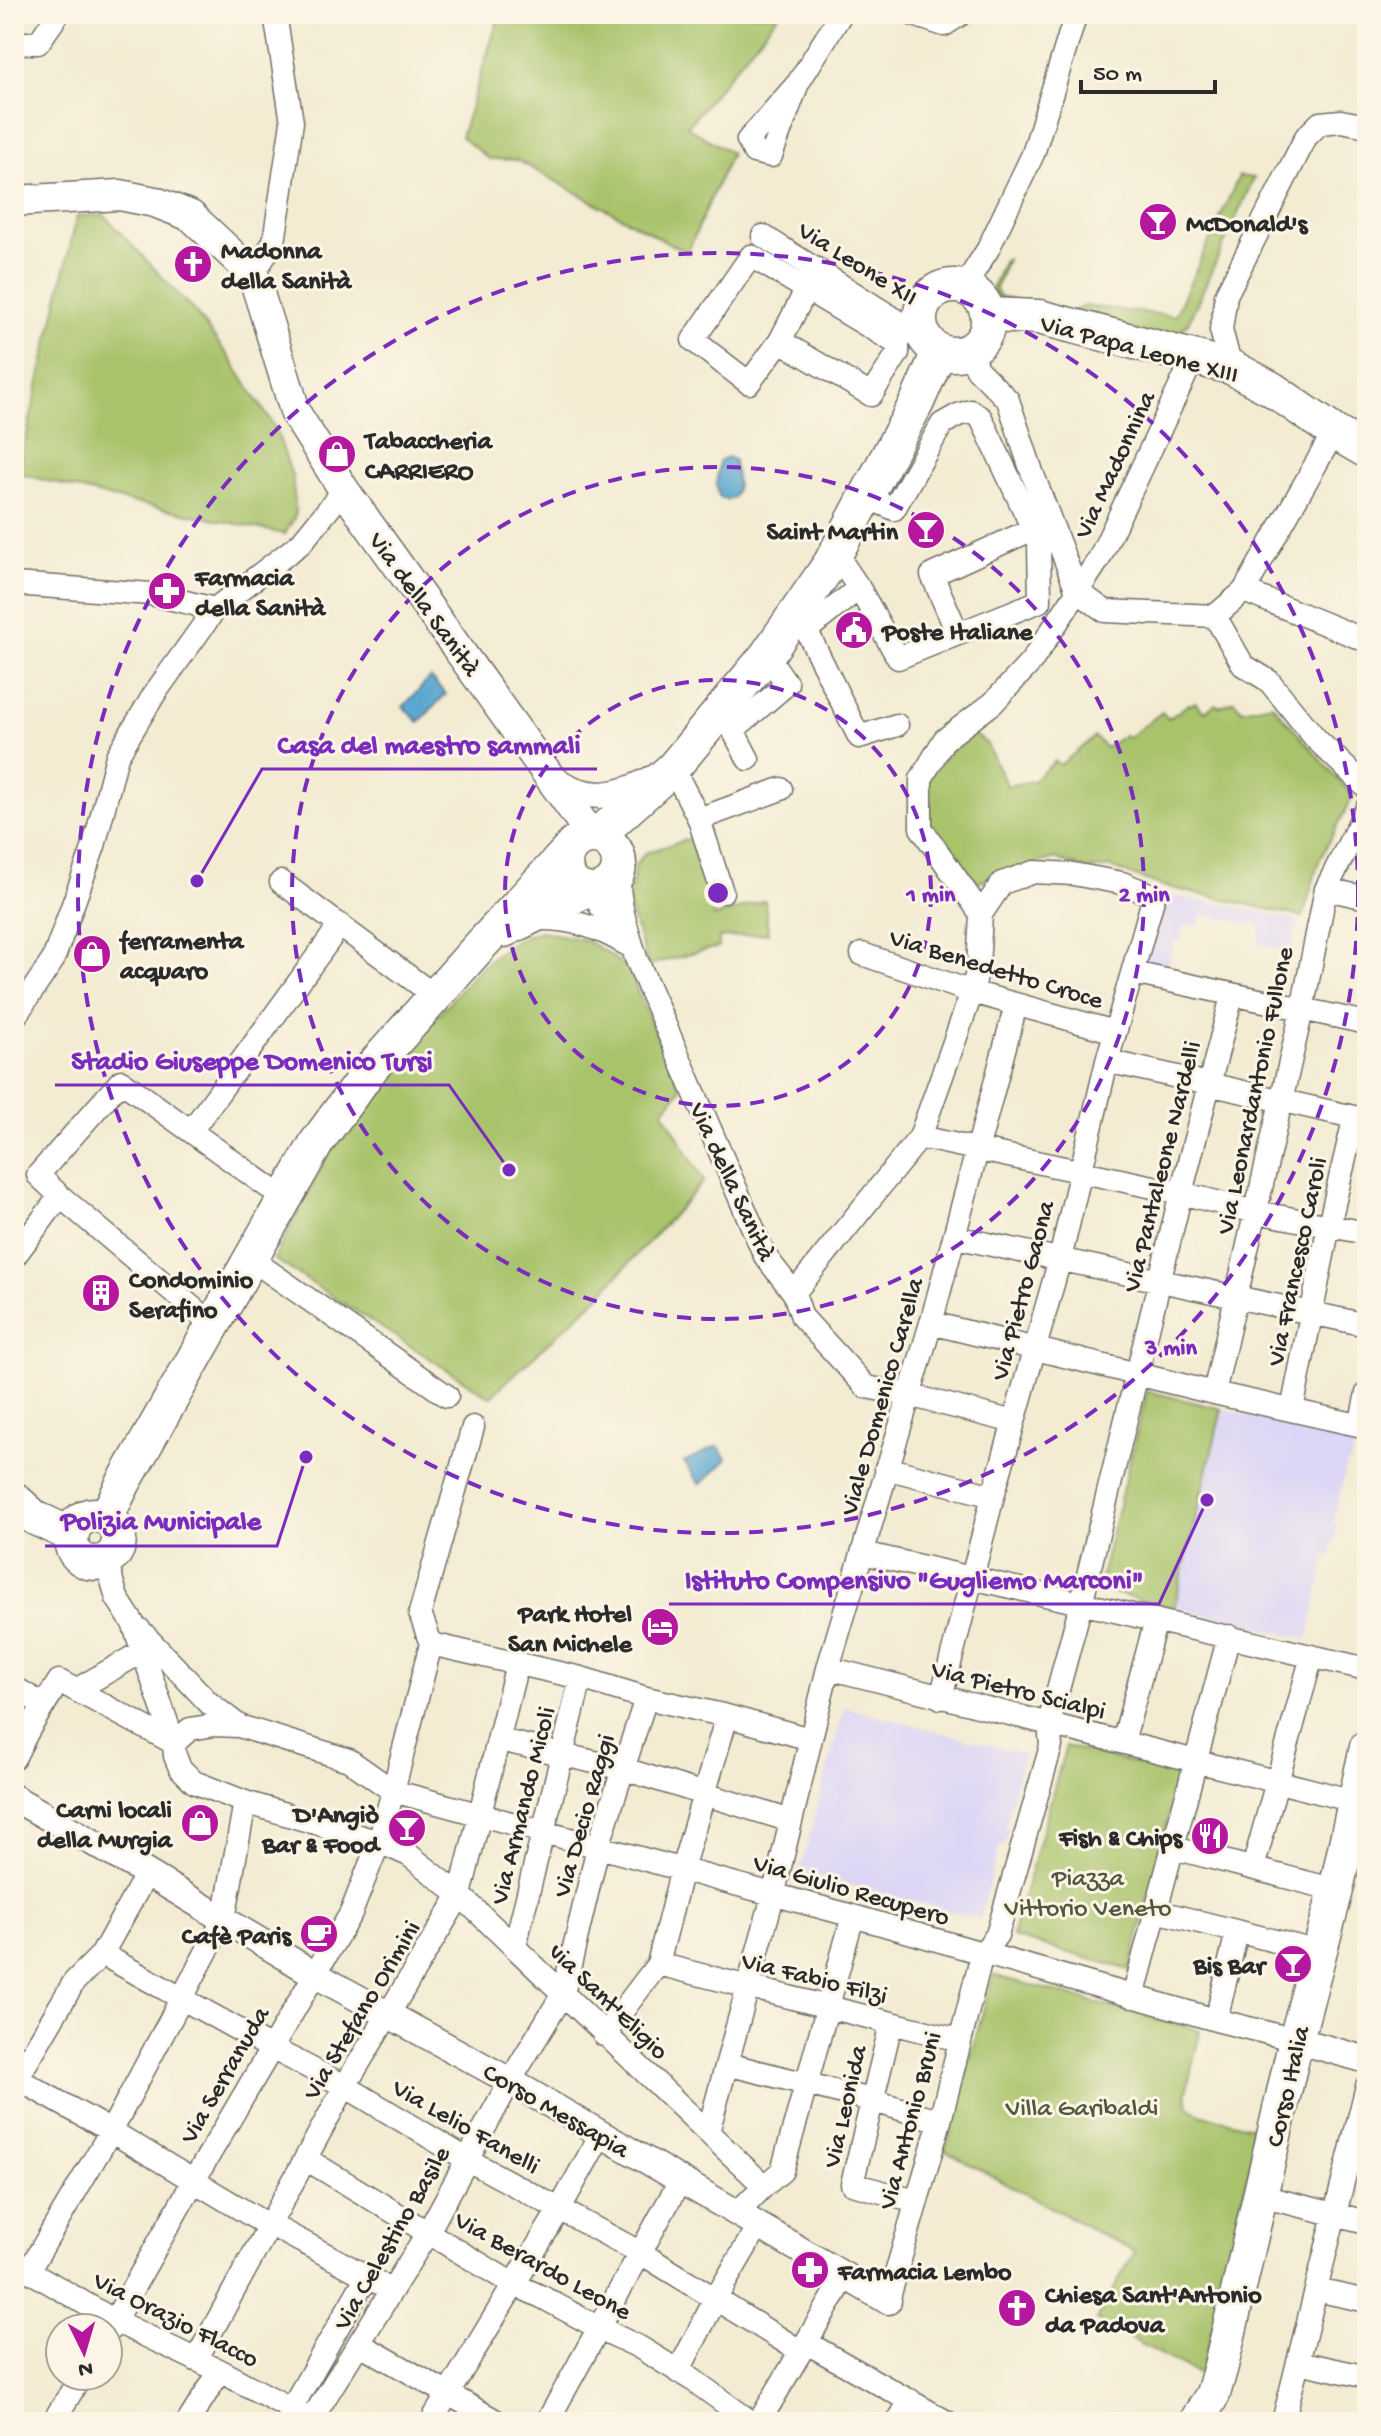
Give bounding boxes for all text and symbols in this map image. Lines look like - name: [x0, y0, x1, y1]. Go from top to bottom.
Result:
- scale bar: [1081, 44, 1215, 94]
- text: 50 m: [1093, 61, 1142, 90]
- bar icon: McDonald's: [1137, 201, 1179, 243]
- place label: McDonald's: [1186, 211, 1309, 242]
- street label: Via Leone XII: [790, 216, 922, 315]
- place label: Madonna della Sanità: [221, 238, 353, 299]
- church icon: Madonna della Sanità: [172, 243, 214, 285]
- street label: Via Papa Leone XIII: [1035, 310, 1241, 393]
- street label: Via Madonnina: [1069, 386, 1165, 545]
- place label: Tabaccheria CARRIERO: [363, 428, 493, 489]
- shop icon: Tabaccheria CARRIERO: [316, 433, 358, 475]
- bar icon: Saint Martin: [905, 509, 947, 551]
- place label: Saint Martin: [766, 519, 899, 550]
- street label: Via della Sanità: [359, 527, 486, 685]
- place label: Farmacia della Sanità: [194, 565, 327, 626]
- pharmacy icon: Farmacia della Sanità: [146, 570, 188, 612]
- public building icon: Poste Italiane: [833, 609, 875, 651]
- place label: Poste Italiane: [880, 619, 1034, 650]
- callout: Casa del maestro sammali: [262, 717, 597, 769]
- text: Casa del maestro sammali: [278, 731, 580, 764]
- centre of rings: [704, 879, 732, 907]
- text: 1 min: [905, 882, 956, 911]
- text: 2 min: [1118, 882, 1170, 911]
- street label: Via Benedetto Croce: [884, 924, 1107, 1019]
- place label: ferramenta acquaro: [118, 928, 245, 989]
- shop icon: ferramenta acquaro: [71, 933, 113, 975]
- street label: Via Leonardantonio Fullone: [1212, 944, 1303, 1238]
- callout: Stadio Giuseppe Domenico Tursi: [55, 1033, 449, 1085]
- street label: Via Pantaleone Nardelli: [1118, 1038, 1211, 1297]
- text: Stadio Giuseppe Domenico Tursi: [71, 1047, 433, 1080]
- street label: Via della Sanità: [679, 1098, 781, 1268]
- street label: Via Francesco Caroli: [1262, 1155, 1337, 1370]
- street label: Via Pietro Gaona: [986, 1196, 1065, 1385]
- place label: Condominio Serafino: [129, 1267, 254, 1328]
- building icon: Condominio Serafino: [80, 1272, 122, 1314]
- street label: Viale Domenico Carella: [835, 1273, 934, 1521]
- text: 3 min: [1144, 1335, 1197, 1364]
- callout: Polizia Municipale: [45, 1494, 277, 1546]
- text: Polizia Municipale: [59, 1507, 263, 1540]
- callout: Istituto Compensivo "Gugliemo Marconi": [669, 1552, 1159, 1604]
- text: Istituto Compensivo "Gugliemo Marconi": [685, 1566, 1143, 1599]
- place label: Park Hotel San Michele: [508, 1601, 634, 1662]
- hotel icon: Park Hotel San Michele: [639, 1606, 681, 1648]
- street label: Via Pietro Scialpi: [927, 1655, 1108, 1729]
- street label: Via Armando Micoli: [486, 1704, 565, 1909]
- street label: Via Decio Raggi: [548, 1731, 624, 1902]
- place label: Carni locali della Murgia: [37, 1797, 174, 1858]
- shop icon: Carni locali della Murgia: [179, 1802, 221, 1844]
- place label: D'Angiò Bar & Food: [261, 1802, 382, 1863]
- bar icon: D'Angiò Bar & Food: [386, 1807, 428, 1849]
- restaurant icon: Fish & Chips: [1189, 1815, 1231, 1857]
- place label: Fish & Chips: [1058, 1825, 1183, 1856]
- street label: Via Giulio Recupero: [748, 1849, 953, 1935]
- park label: Piazza Vittorio Veneto: [1003, 1865, 1172, 1926]
- cafe icon: Cafè Paris: [298, 1913, 340, 1955]
- street label: Via Stefano Orimini: [298, 1916, 430, 2107]
- place label: Cafè Paris: [182, 1923, 292, 1954]
- street label: via Sant'Eligio: [540, 1938, 673, 2068]
- bar icon: Bis Bar: [1272, 1943, 1314, 1985]
- street label: Via Fabio Filzi: [737, 1947, 890, 2013]
- place label: Bis Bar: [1192, 1953, 1268, 1984]
- street label: Via Serranuda: [175, 2001, 279, 2151]
- street label: Corso Italia: [1261, 2022, 1320, 2150]
- street label: Via Antonio Bruni: [873, 2029, 951, 2214]
- street label: Via Leonida: [818, 2041, 877, 2172]
- street label: Corso Messapia: [476, 2058, 635, 2168]
- street label: Via Lelio Fanelli: [385, 2074, 544, 2184]
- park label: Villa Garibaldi: [1005, 2095, 1158, 2126]
- street label: Via Celestino Basile: [328, 2141, 459, 2338]
- street label: Via Berardo Leone: [447, 2206, 636, 2330]
- pharmacy icon: Farmacia Lembo: [789, 2249, 831, 2291]
- place label: Farmacia Lembo: [837, 2259, 1012, 2290]
- street label: Via Orazio Flacco: [86, 2267, 263, 2377]
- place label: Chiesa Sant'Antonio da Padova: [1045, 2282, 1262, 2343]
- church icon: Chiesa Sant'Antonio da Padova: [996, 2287, 1038, 2329]
- north arrow: [44, 2312, 124, 2392]
- text: N: [77, 2354, 94, 2382]

